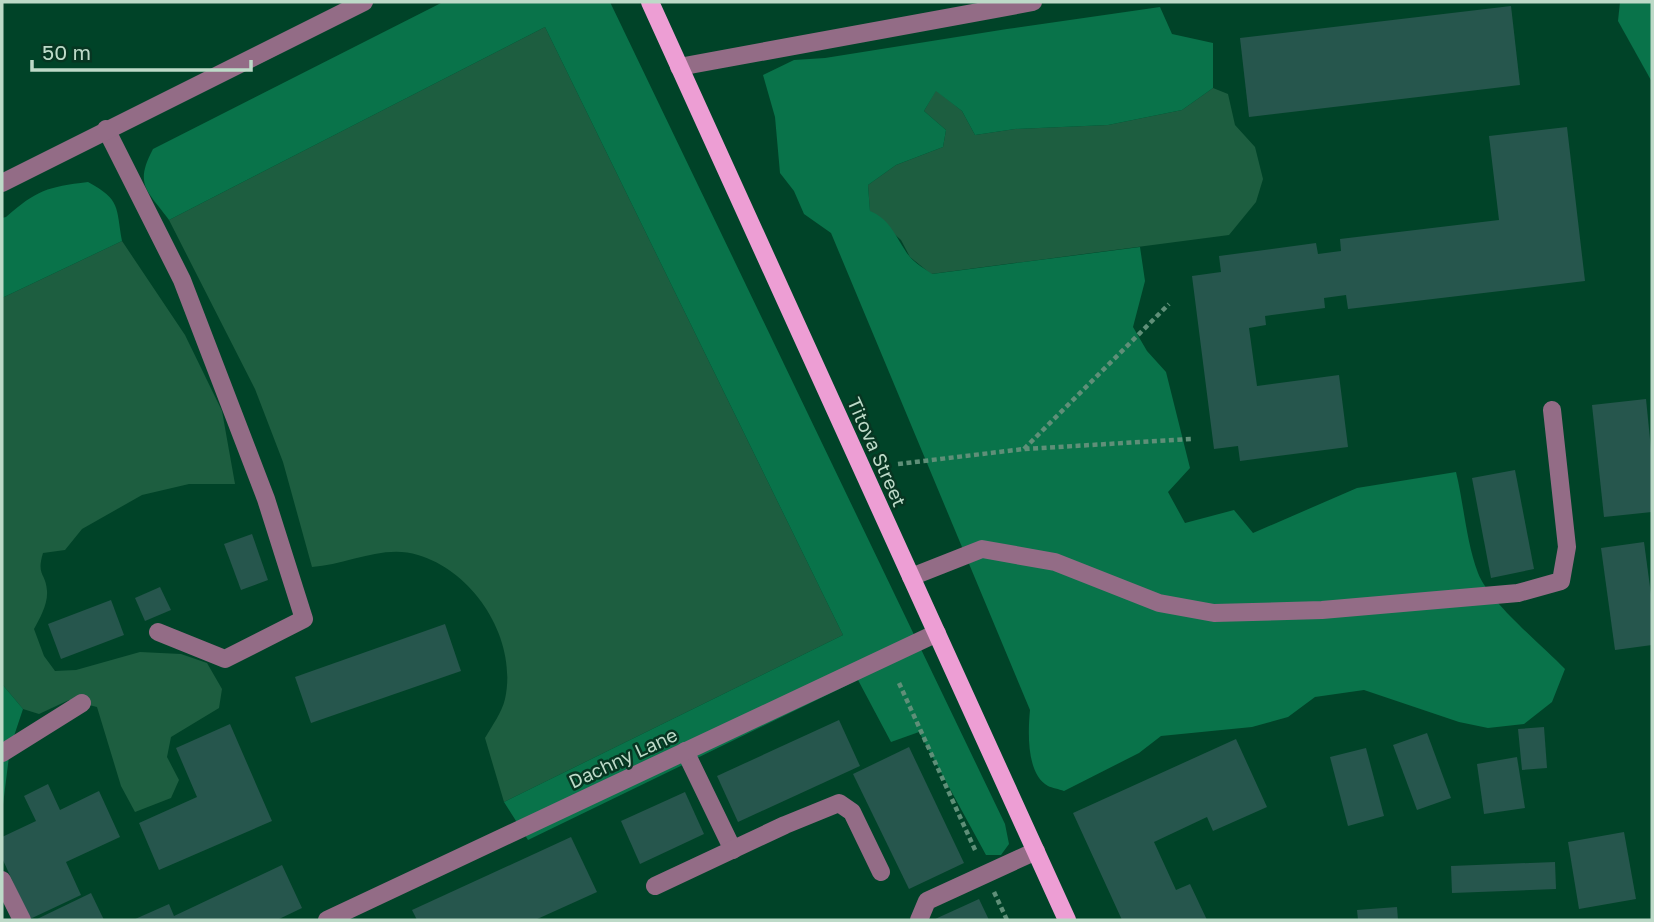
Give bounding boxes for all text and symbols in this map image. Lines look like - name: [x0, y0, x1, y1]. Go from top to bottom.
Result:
- scale bar: [32, 28, 250, 72]
- text: 50 m: [42, 39, 91, 65]
- street label: Titova Street: [843, 394, 912, 510]
- street label: Dachny Lane: [565, 722, 681, 793]

